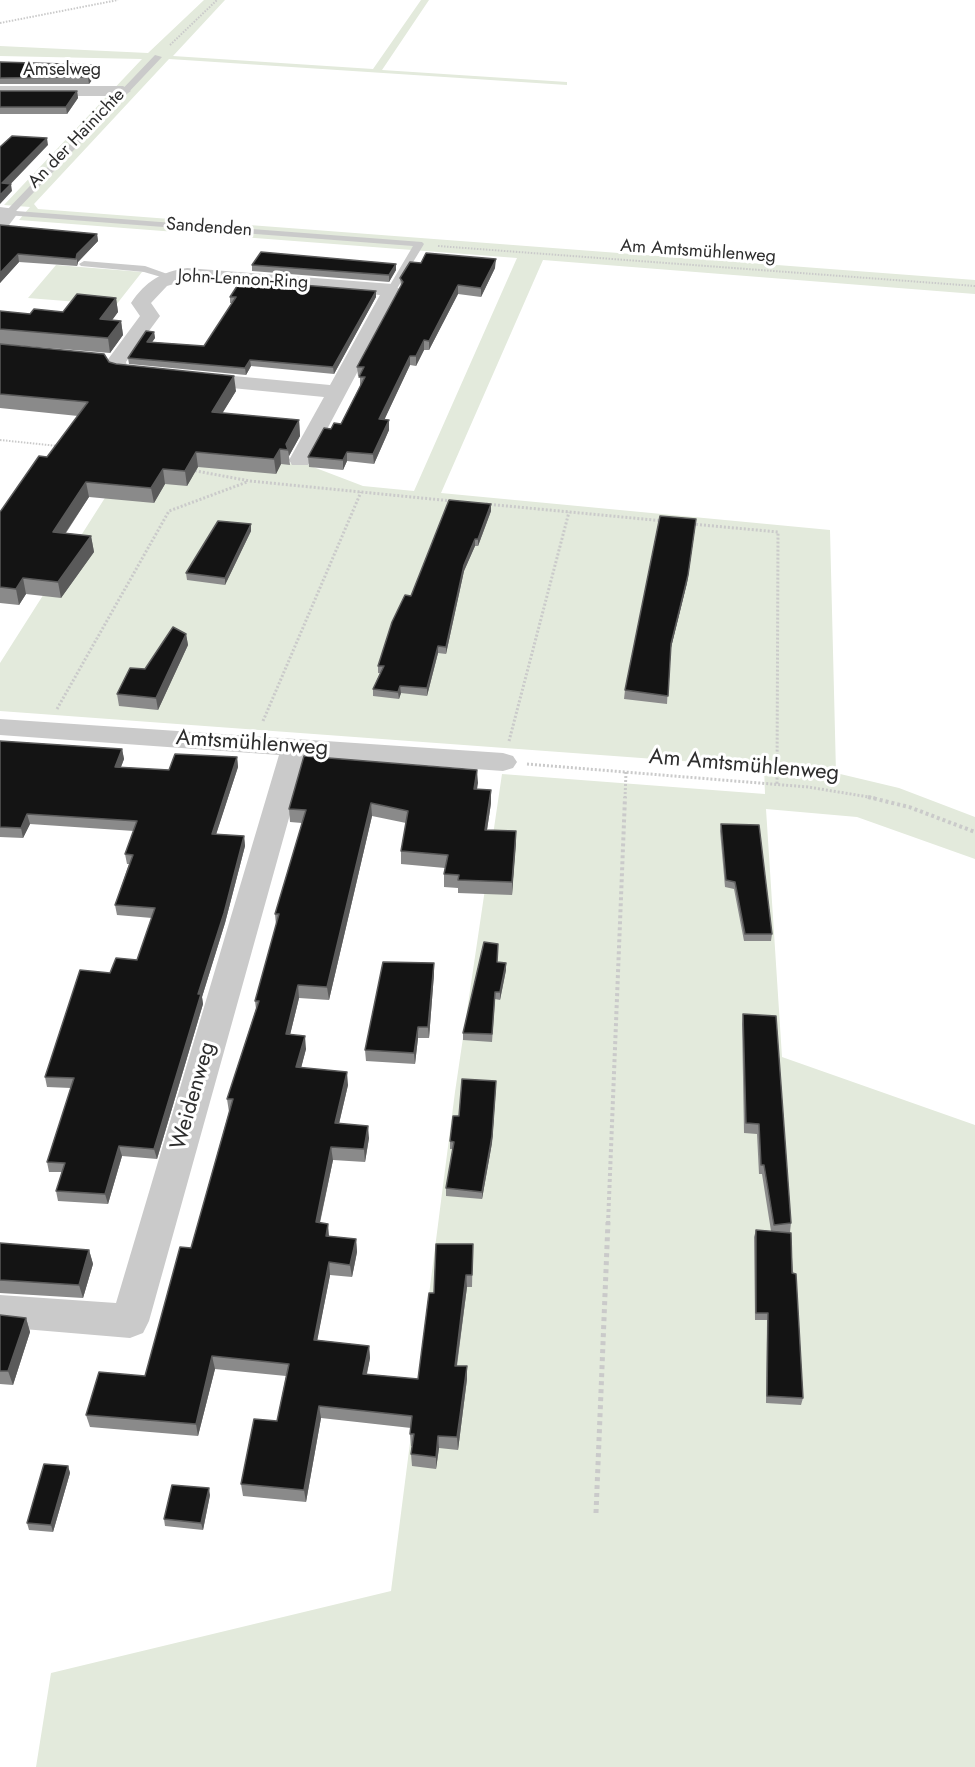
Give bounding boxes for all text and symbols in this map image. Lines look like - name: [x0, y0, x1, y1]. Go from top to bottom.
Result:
- street label: Amselweg: [23, 60, 101, 82]
- street label: An der Hainichte: [24, 85, 130, 193]
- street label: Sandenden: [165, 214, 253, 242]
- street label: Am Amtsmühlenweg: [619, 236, 777, 268]
- street label: John-Lennon-Ring: [177, 266, 309, 294]
- street label: Amtsmühlenweg: [175, 726, 329, 762]
- street label: Am Amtsmühlenweg: [648, 745, 840, 787]
- street label: Weidenweg: [166, 1039, 222, 1153]

